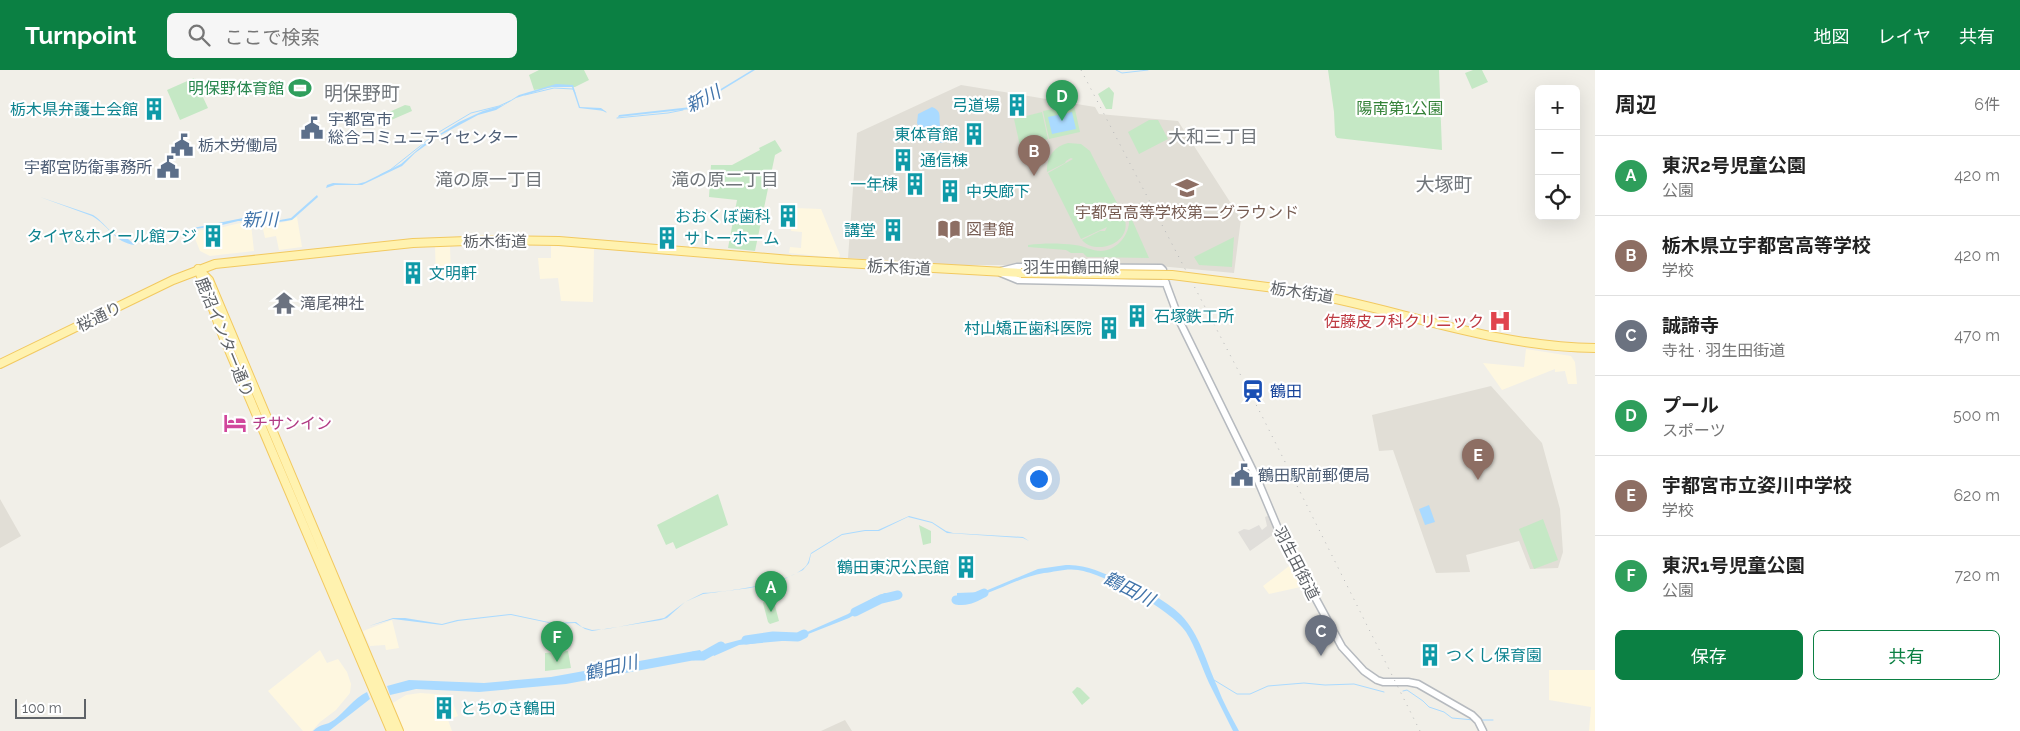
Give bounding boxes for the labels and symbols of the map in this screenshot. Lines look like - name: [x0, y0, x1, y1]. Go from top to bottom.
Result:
- sports icon: 明保野体育館: [287, 75, 313, 101]
- place label: 明保野体育館: [188, 79, 284, 98]
- water label: 新川: [682, 80, 725, 116]
- pin: D: [1046, 80, 1078, 121]
- district label: 明保野町: [324, 82, 400, 104]
- building icon: 弓道場: [1004, 92, 1030, 118]
- building icon: 栃木県弁護士会館: [141, 96, 167, 122]
- place label: 弓道場: [952, 96, 1000, 115]
- park label: 陽南第1公園: [1357, 99, 1443, 118]
- place label: 栃木県弁護士会館: [10, 100, 138, 119]
- place label: 宇都宮市 総合コミュニティセンター: [328, 110, 519, 147]
- public building icon: 宇都宮市 総合コミュニティセンター: [299, 115, 325, 141]
- building icon: 東体育館: [961, 121, 987, 147]
- place label: 東体育館: [894, 125, 958, 144]
- district label: 大和三丁目: [1168, 126, 1258, 147]
- public building icon: 栃木労働局: [169, 132, 195, 158]
- pin: B: [1018, 135, 1050, 176]
- place label: 栃木労働局: [198, 136, 278, 155]
- building icon: 通信棟: [890, 147, 916, 173]
- place label: 通信棟: [920, 151, 968, 170]
- public building icon: 宇都宮防衛事務所: [155, 154, 181, 180]
- place label: 宇都宮防衛事務所: [24, 158, 152, 177]
- district label: 滝の原一丁目: [435, 169, 543, 190]
- district label: 滝の原二丁目: [671, 169, 779, 190]
- building icon: 一年棟: [902, 171, 928, 197]
- district label: 大塚町: [1415, 173, 1473, 195]
- place label: 一年棟: [850, 175, 898, 194]
- school or university icon: 宇都宮高等学校第二グラウンド: [1174, 175, 1200, 201]
- building icon: 中央廊下: [937, 178, 963, 204]
- place label: 中央廊下: [966, 182, 1030, 201]
- building icon: おおくぼ歯科: [775, 203, 801, 229]
- place label: 宇都宮高等学校第二グラウンド: [1075, 203, 1299, 222]
- place label: おおくぼ歯科: [675, 207, 771, 226]
- water label: 新川: [242, 209, 280, 230]
- library icon: 図書館: [936, 216, 962, 242]
- building icon: 講堂: [880, 217, 906, 243]
- place label: 図書館: [966, 220, 1014, 239]
- place label: 講堂: [844, 221, 876, 240]
- building icon: タイヤ&ホイール館フジ: [200, 223, 226, 249]
- building icon: サトーホーム: [654, 225, 680, 251]
- place label: タイヤ&ホイール館フジ: [27, 227, 197, 246]
- place label: サトーホーム: [684, 229, 780, 248]
- street label: 栃木街道: [463, 232, 527, 251]
- street label: 栃木街道: [867, 256, 931, 279]
- street label: 羽生田鶴田線: [1023, 258, 1119, 277]
- building icon: 文明軒: [400, 260, 426, 286]
- place label: 文明軒: [429, 264, 477, 283]
- street label: 鹿沼インター通り: [192, 274, 257, 400]
- street label: 栃木街道: [1269, 278, 1335, 307]
- temple icon: 滝尾神社: [271, 290, 297, 316]
- place label: 滝尾神社: [300, 294, 364, 313]
- street label: 桜通り: [73, 297, 125, 336]
- building icon: 石塚鉄工所: [1124, 303, 1150, 329]
- place label: 石塚鉄工所: [1154, 307, 1234, 326]
- hospital icon: 佐藤皮フ科クリニック: [1487, 308, 1513, 334]
- place label: 佐藤皮フ科クリニック: [1324, 312, 1484, 331]
- building icon: 村山矯正歯科医院: [1096, 315, 1122, 341]
- place label: 村山矯正歯科医院: [964, 319, 1092, 338]
- station icon: 鶴田: [1240, 378, 1266, 404]
- place label: 鶴田: [1270, 382, 1302, 401]
- hotel icon: チサンイン: [222, 410, 248, 436]
- place label: チサンイン: [252, 414, 332, 433]
- pin: E: [1462, 439, 1494, 480]
- public building icon: 鶴田駅前郵便局: [1229, 462, 1255, 488]
- your location: [1026, 466, 1052, 492]
- place label: 鶴田駅前郵便局: [1258, 466, 1370, 485]
- street label: 羽生田街道: [1270, 523, 1323, 603]
- building icon: 鶴田東沢公民館: [953, 554, 979, 580]
- place label: 鶴田東沢公民館: [837, 558, 949, 577]
- water label: 鶴田川: [1100, 567, 1160, 611]
- pin: A: [755, 571, 787, 612]
- pin: C: [1305, 615, 1337, 656]
- pin: F: [541, 621, 573, 662]
- building icon: つくし保育園: [1417, 642, 1443, 668]
- place label: つくし保育園: [1446, 646, 1542, 665]
- water label: 鶴田川: [582, 651, 642, 684]
- building icon: とちのき鶴田: [431, 695, 457, 721]
- scale bar: [15, 696, 86, 719]
- place label: とちのき鶴田: [460, 699, 556, 718]

